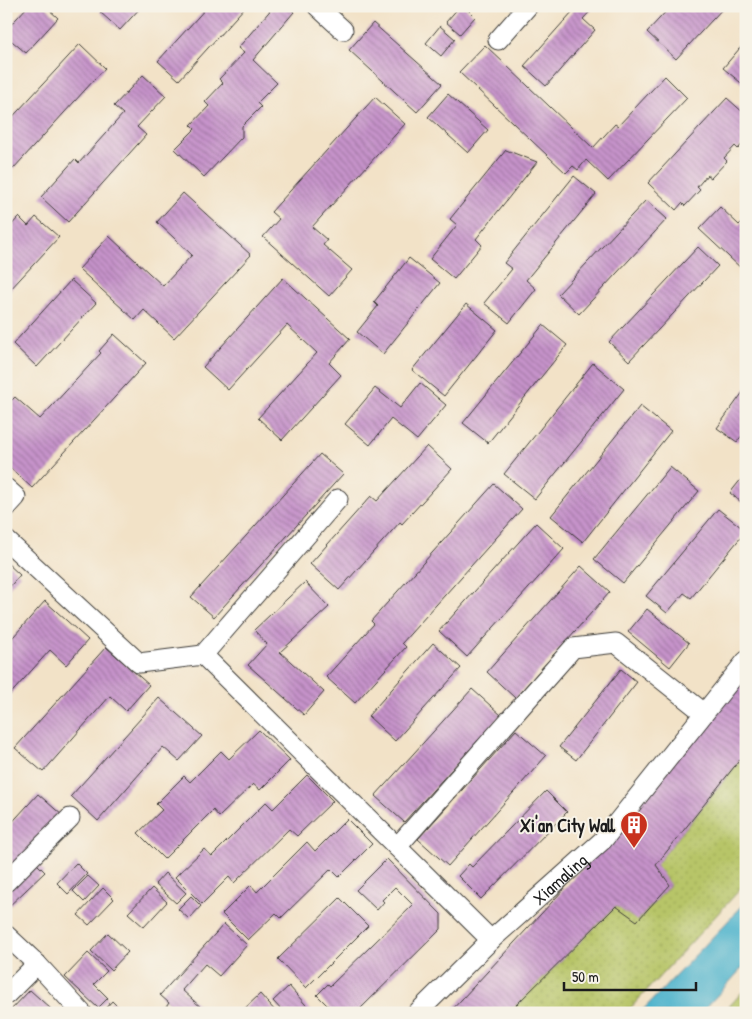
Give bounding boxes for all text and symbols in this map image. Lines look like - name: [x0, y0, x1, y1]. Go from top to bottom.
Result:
- building icon: Xi'an City Wall: [619, 810, 649, 849]
- place label: Xi'an City Wall: [520, 813, 616, 839]
- street label: Xiamaling: [527, 847, 593, 910]
- scale bar: [564, 959, 697, 991]
- text: 50 m: [572, 966, 599, 987]

